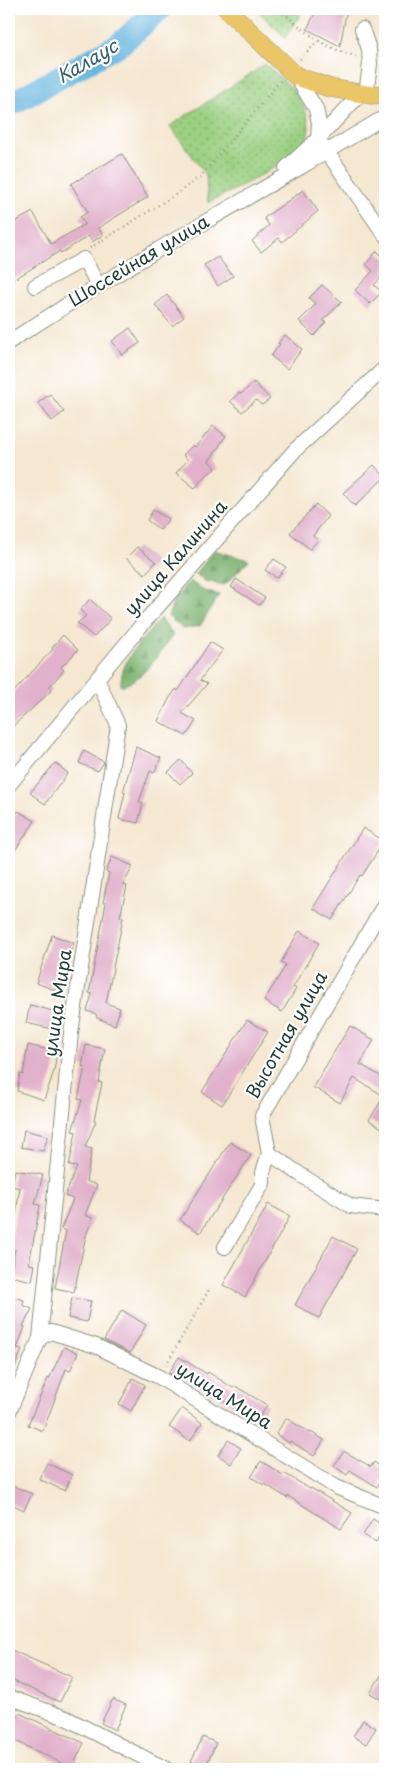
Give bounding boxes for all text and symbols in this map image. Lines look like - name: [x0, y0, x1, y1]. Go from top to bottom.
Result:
- water label: Калаус: [51, 30, 124, 89]
- street label: Шоссейная улица: [63, 207, 214, 312]
- street label: улица Калинина: [117, 493, 233, 621]
- street label: улица Мира: [36, 947, 78, 1058]
- street label: Высотная улица: [238, 965, 333, 1103]
- street label: улица Мира: [172, 1355, 278, 1435]

